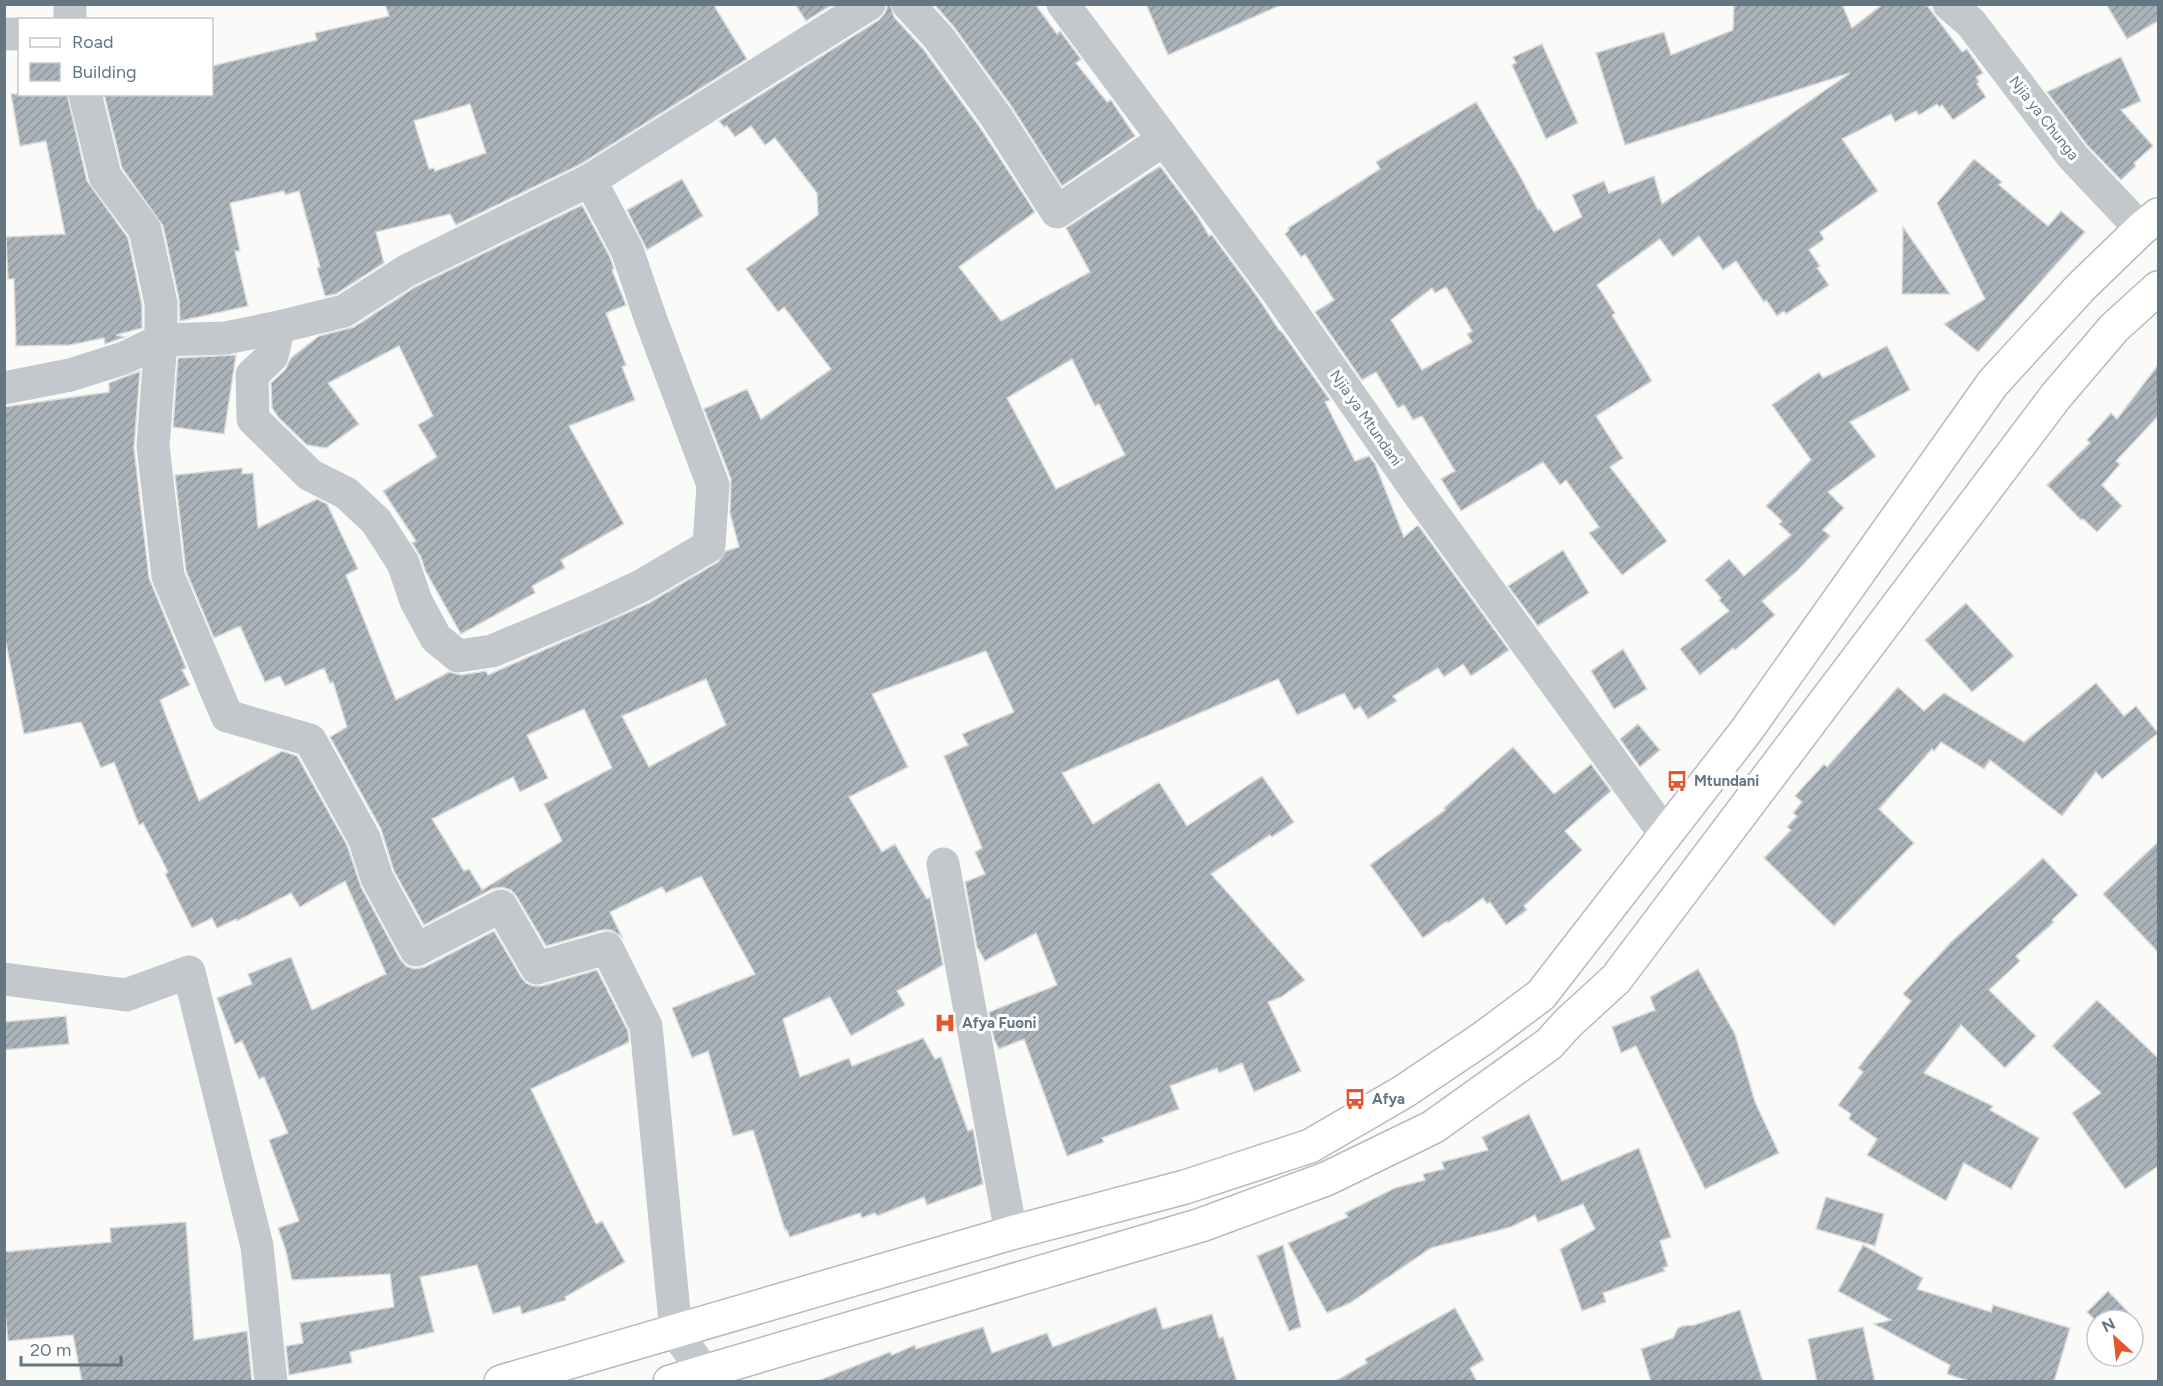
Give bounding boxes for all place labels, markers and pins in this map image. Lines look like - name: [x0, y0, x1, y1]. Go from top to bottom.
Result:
- bus stop icon: Mtundani: [1665, 769, 1689, 793]
- place label: Mtundani: [1694, 772, 1759, 790]
- hospital icon: Afya Fuoni: [933, 1011, 957, 1035]
- place label: Afya Fuoni: [962, 1014, 1036, 1032]
- bus stop icon: Afya: [1343, 1087, 1367, 1111]
- place label: Afya: [1372, 1090, 1405, 1108]

